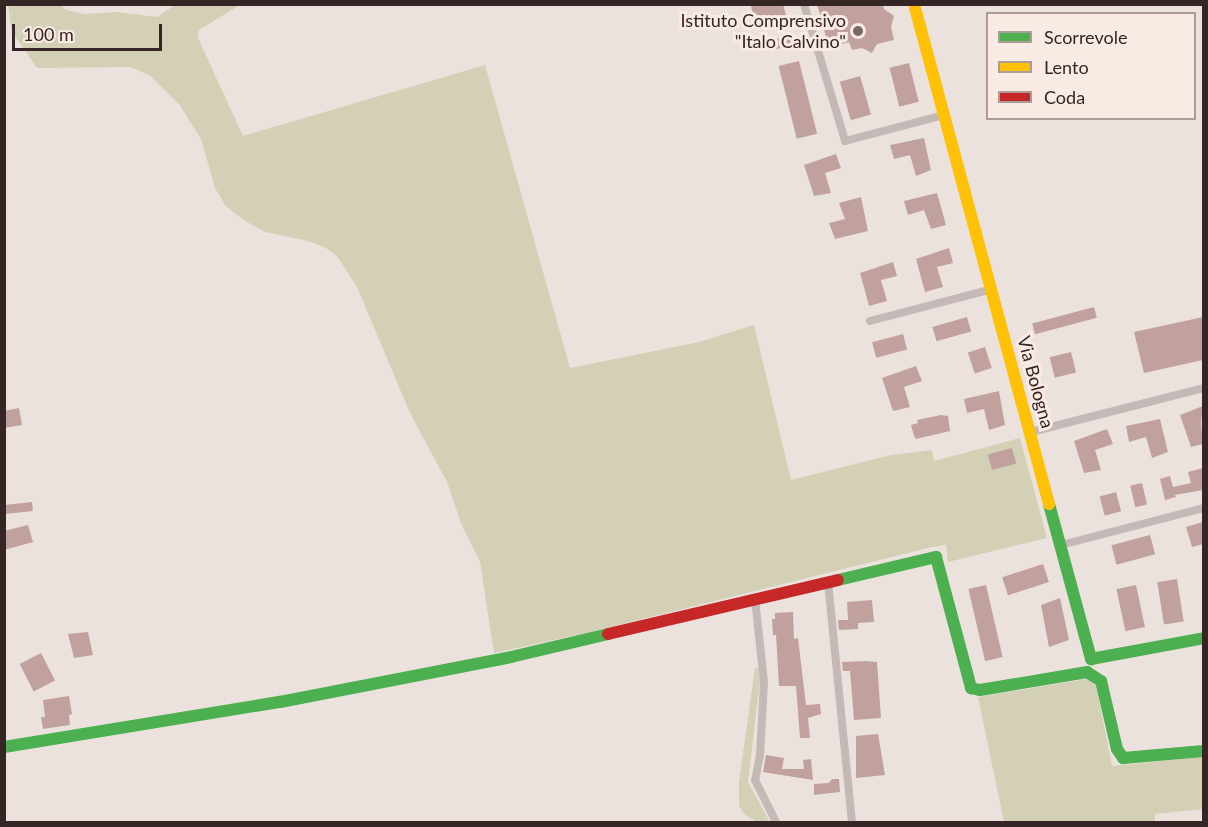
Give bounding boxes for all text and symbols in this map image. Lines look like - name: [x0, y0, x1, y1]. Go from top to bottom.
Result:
- place label: Istituto Comprensivo "Italo Calvino": [681, 10, 846, 52]
- scale bar: [15, 12, 165, 50]
- legend: [986, 12, 1196, 120]
- text: 100 m: [23, 23, 74, 45]
- marker: Istituto Comprensivo "Italo Calvino": [851, 24, 865, 38]
- text: Scorrevole: [1044, 26, 1127, 48]
- text: Lento: [1044, 56, 1089, 78]
- text: Coda: [1044, 86, 1085, 108]
- street label: Via Bologna: [1013, 334, 1059, 430]

